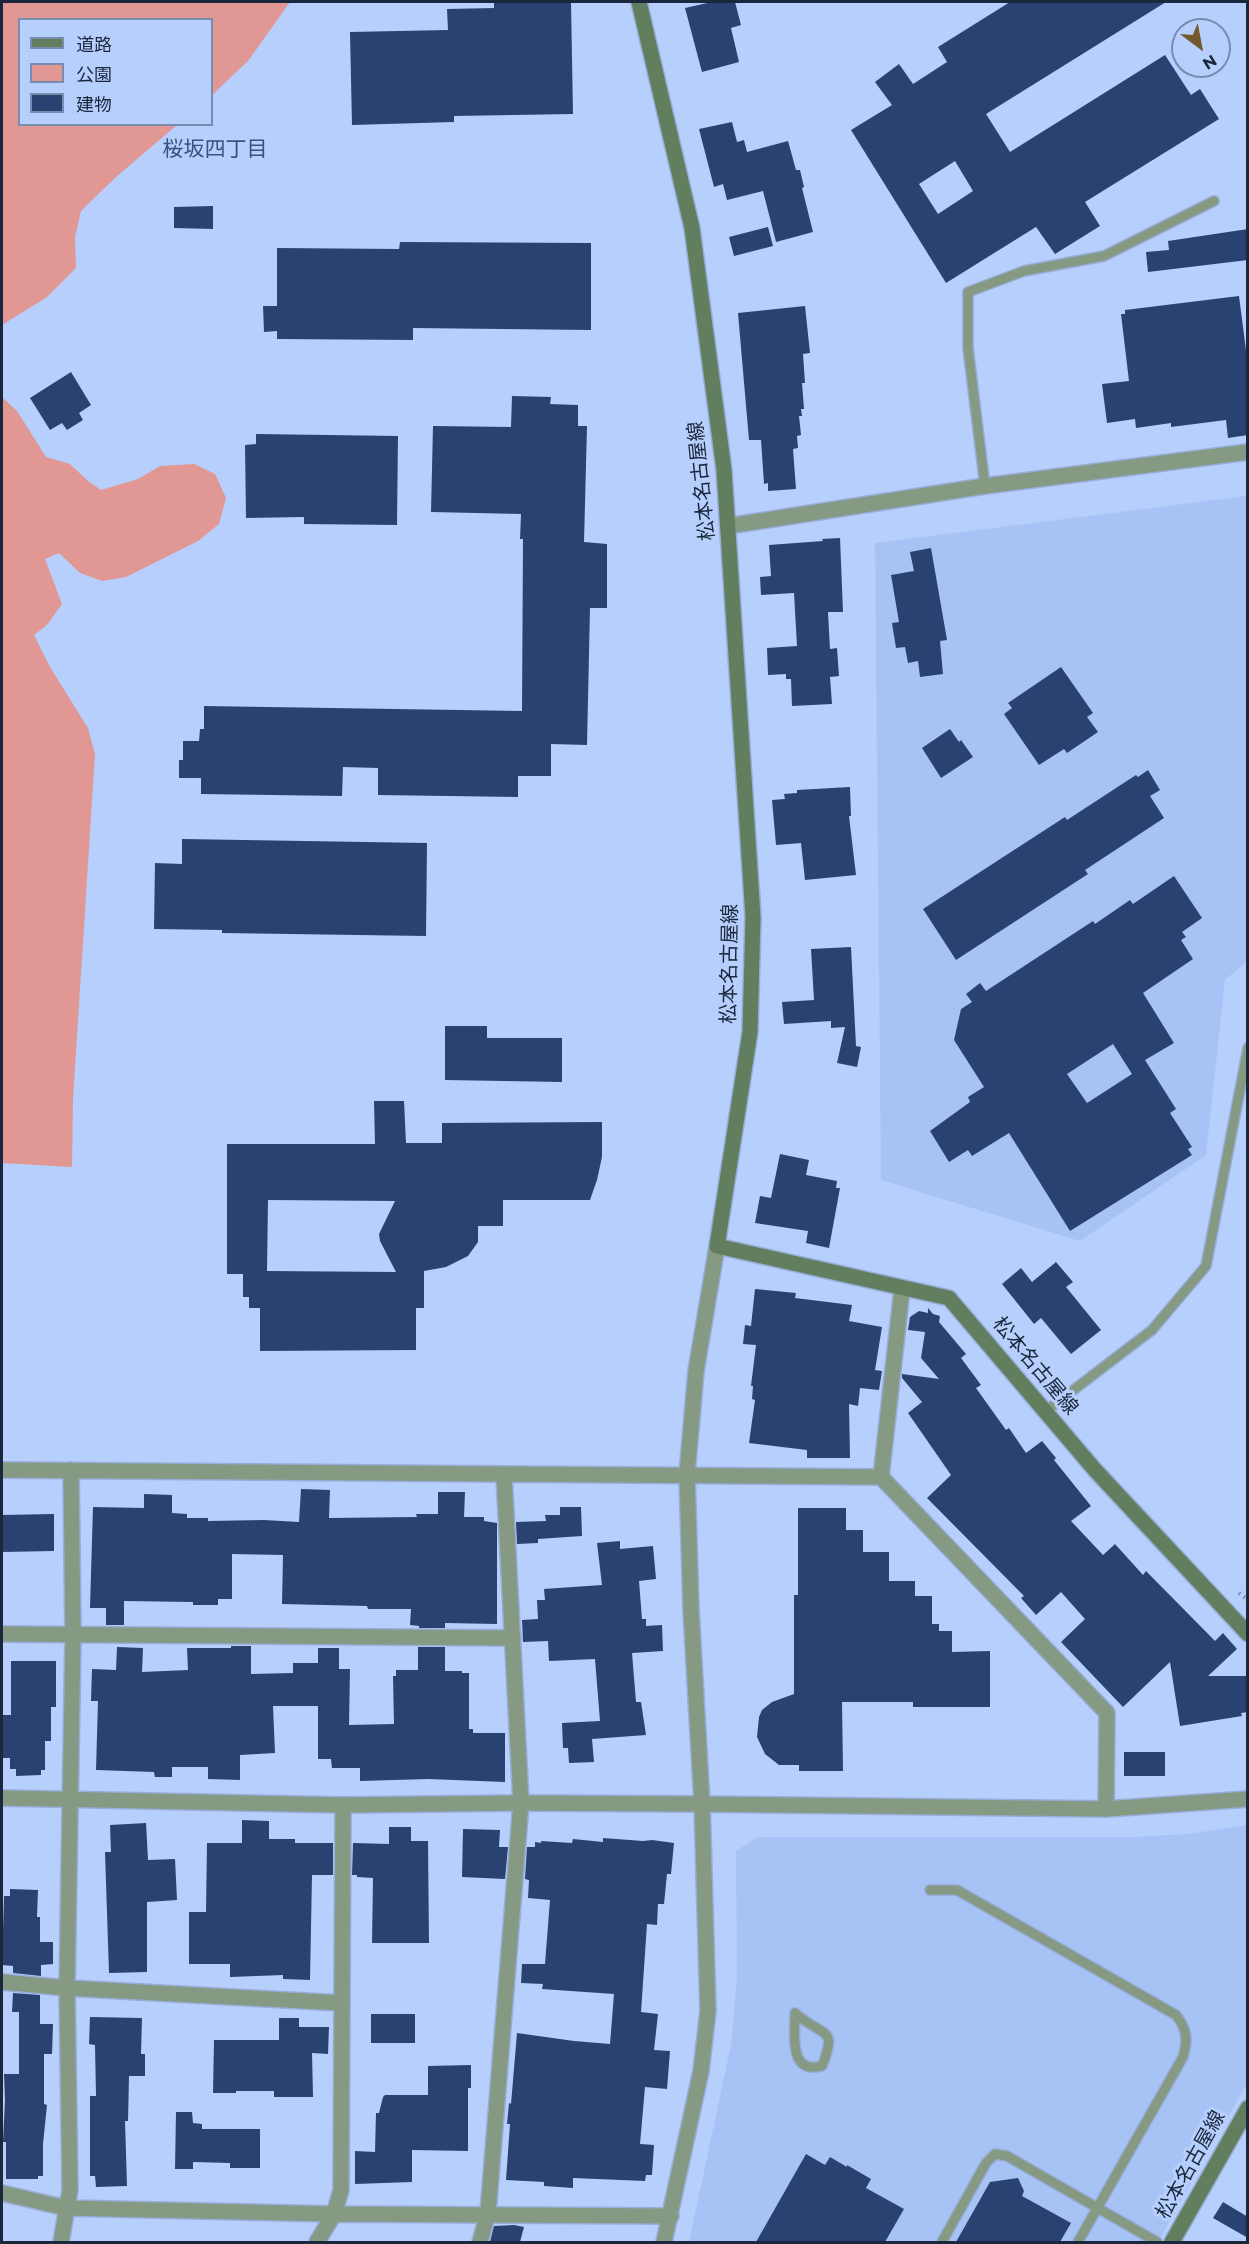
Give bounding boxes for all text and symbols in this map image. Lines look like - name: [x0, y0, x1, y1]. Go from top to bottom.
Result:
- legend: [18, 18, 213, 126]
- north arrow: [1171, 18, 1231, 78]
- text: 道路: [76, 34, 112, 56]
- text: N: [1199, 51, 1220, 73]
- text: 公園: [76, 64, 112, 86]
- text: 建物: [76, 94, 112, 116]
- district label: 桜坂四丁目: [163, 137, 267, 163]
- street label: 松本名古屋線: [684, 420, 720, 542]
- street label: 松本名古屋線: [717, 904, 743, 1024]
- street label: 松本名古屋線: [987, 1312, 1083, 1420]
- street label: 松本名古屋線: [1151, 2107, 1231, 2223]

